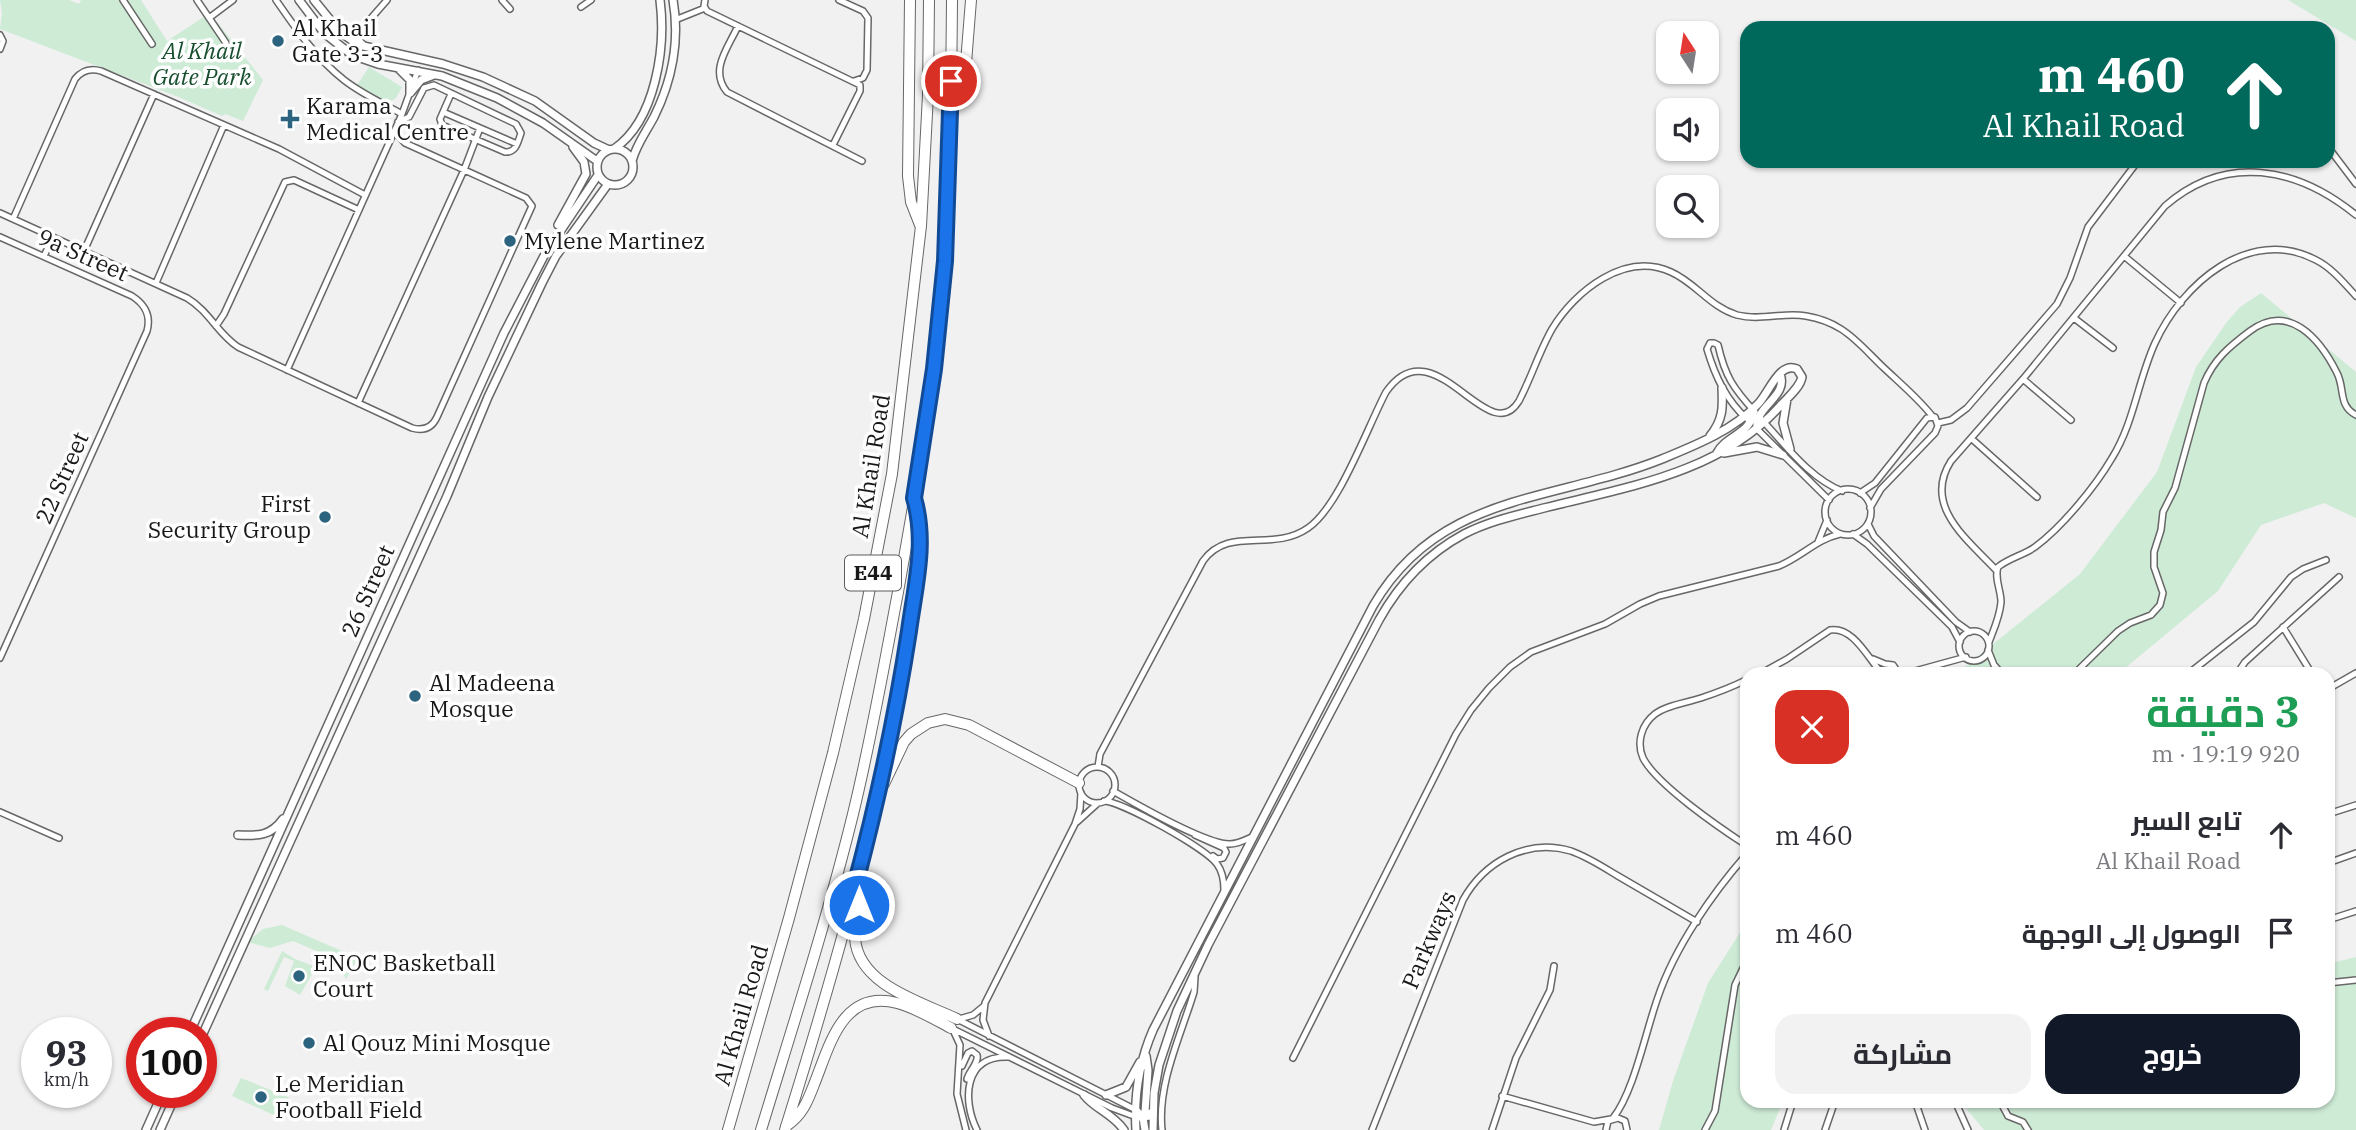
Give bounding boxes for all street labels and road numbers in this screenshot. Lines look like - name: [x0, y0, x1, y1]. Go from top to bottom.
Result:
- street label: 9a Street: [33, 221, 134, 287]
- street label: Al Khail Road: [844, 392, 896, 540]
- street label: 22 Street: [28, 427, 95, 528]
- street label: 26 Street: [334, 540, 401, 641]
- road number: E44: [845, 556, 901, 590]
- street label: Parkways: [1394, 886, 1462, 993]
- street label: Al Khail Road: [706, 941, 774, 1089]

